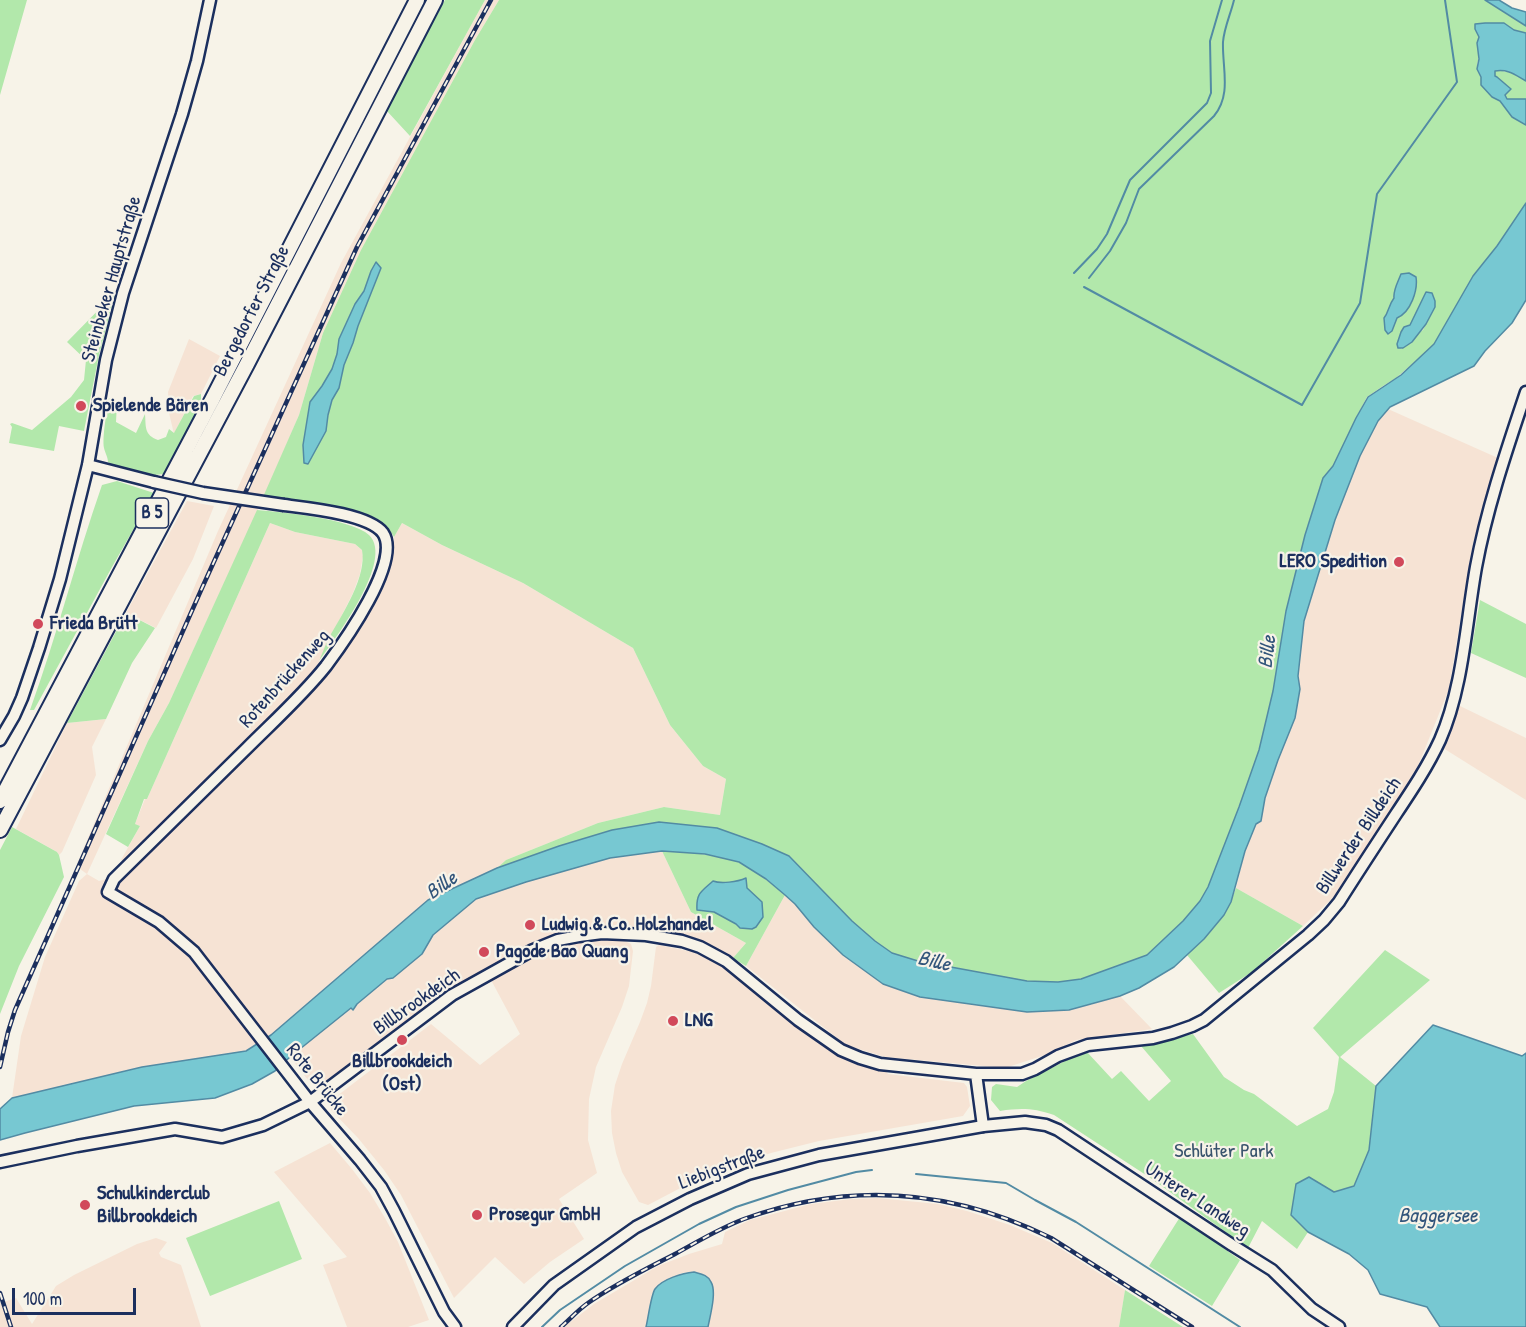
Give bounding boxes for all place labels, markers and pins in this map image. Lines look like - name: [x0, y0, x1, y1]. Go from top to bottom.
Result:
- place label: Spielende Bären: [93, 394, 209, 418]
- marker: Spielende Bären: [74, 399, 88, 413]
- place label: LERO Spedition: [1279, 550, 1387, 574]
- marker: LERO Spedition: [1392, 555, 1406, 569]
- place label: Frieda Brütt: [50, 612, 137, 636]
- marker: Frieda Brütt: [31, 617, 45, 631]
- place label: Ludwig & Co. Holzhandel: [542, 913, 713, 937]
- marker: Ludwig & Co. Holzhandel: [523, 918, 537, 932]
- place label: Pagode Bao Quang: [496, 940, 628, 964]
- marker: Pagode Bao Quang: [477, 945, 491, 959]
- place label: LNG: [685, 1009, 713, 1033]
- marker: LNG: [666, 1014, 680, 1028]
- marker: Billbrookdeich (Ost): [395, 1033, 409, 1047]
- place label: Billbrookdeich (Ost): [352, 1050, 452, 1097]
- place label: Schulkinderclub Billbrookdeich: [97, 1182, 210, 1229]
- marker: Schulkinderclub Billbrookdeich: [78, 1198, 92, 1212]
- place label: Prosegur GmbH: [489, 1203, 600, 1227]
- marker: Prosegur GmbH: [470, 1208, 484, 1222]

